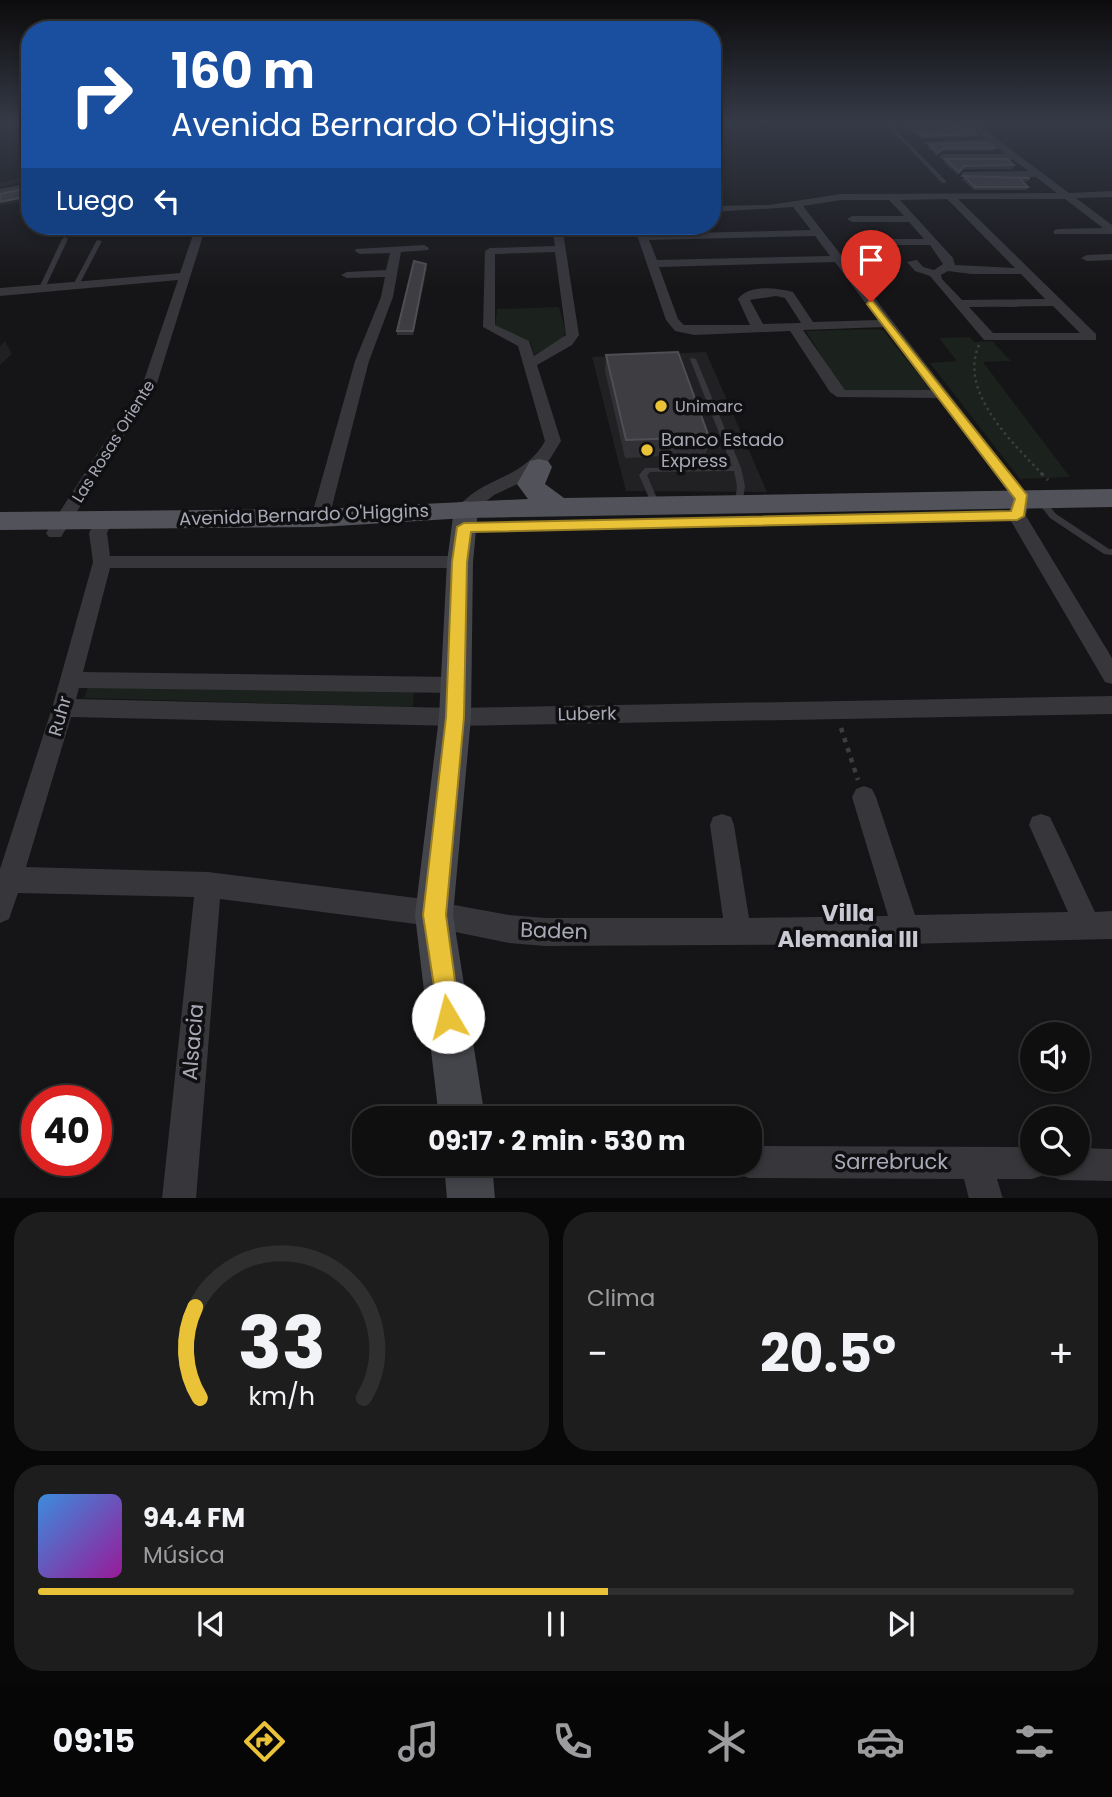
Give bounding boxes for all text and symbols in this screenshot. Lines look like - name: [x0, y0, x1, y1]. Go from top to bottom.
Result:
- text: 160 m: [171, 37, 315, 105]
- icon: right: [56, 49, 147, 140]
- text: Avenida Bernardo O'Higgins: [171, 102, 615, 147]
- icon: left: [148, 182, 186, 220]
- text: Luego: [56, 183, 134, 219]
- pin: [841, 230, 901, 302]
- icon: arrive: [852, 241, 890, 279]
- street label: Las Rosas Oriente: [66, 376, 160, 507]
- place label: Unimarc: [675, 395, 743, 418]
- marker: Unimarc: [653, 398, 669, 414]
- place label: Banco Estado Express: [661, 427, 784, 473]
- marker: Banco Estado Express: [639, 442, 655, 458]
- street label: Avenida Bernardo O'Higgins: [179, 498, 429, 531]
- street label: Ruhr: [42, 693, 77, 739]
- street label: Luberk: [557, 700, 617, 727]
- district label: Villa Alemania III: [777, 897, 919, 955]
- street label: Baden: [520, 915, 588, 946]
- position arrow: [411, 980, 485, 1054]
- street label: Alsacia: [175, 1003, 210, 1081]
- map controls: [1020, 1022, 1090, 1176]
- button: sound: [1020, 1022, 1090, 1092]
- speed limit sign: 40: [21, 1085, 112, 1176]
- button: search: [1020, 1106, 1090, 1176]
- text: 09:17 · 2 min · 530 m: [428, 1123, 686, 1159]
- street label: Sarrebruck: [834, 1147, 948, 1176]
- text: Clima: [587, 1282, 655, 1314]
- text: 33: [237, 1292, 326, 1393]
- text: 20.5°: [760, 1317, 896, 1390]
- text: −: [587, 1327, 608, 1380]
- text: +: [1048, 1327, 1074, 1380]
- text: km/h: [248, 1378, 315, 1413]
- text: 94.4 FM: [143, 1500, 245, 1536]
- text: Música: [143, 1539, 225, 1571]
- icon: previous: [192, 1605, 230, 1643]
- icon: pause: [537, 1605, 575, 1643]
- icon: next: [882, 1605, 920, 1643]
- icon: directions: [240, 1717, 289, 1766]
- icon: music: [394, 1717, 443, 1766]
- icon: phone: [548, 1717, 597, 1766]
- icon: climate: [702, 1717, 751, 1766]
- icon: car: [856, 1717, 905, 1766]
- icon: filters: [1010, 1717, 1059, 1766]
- text: 09:15: [53, 1718, 135, 1763]

